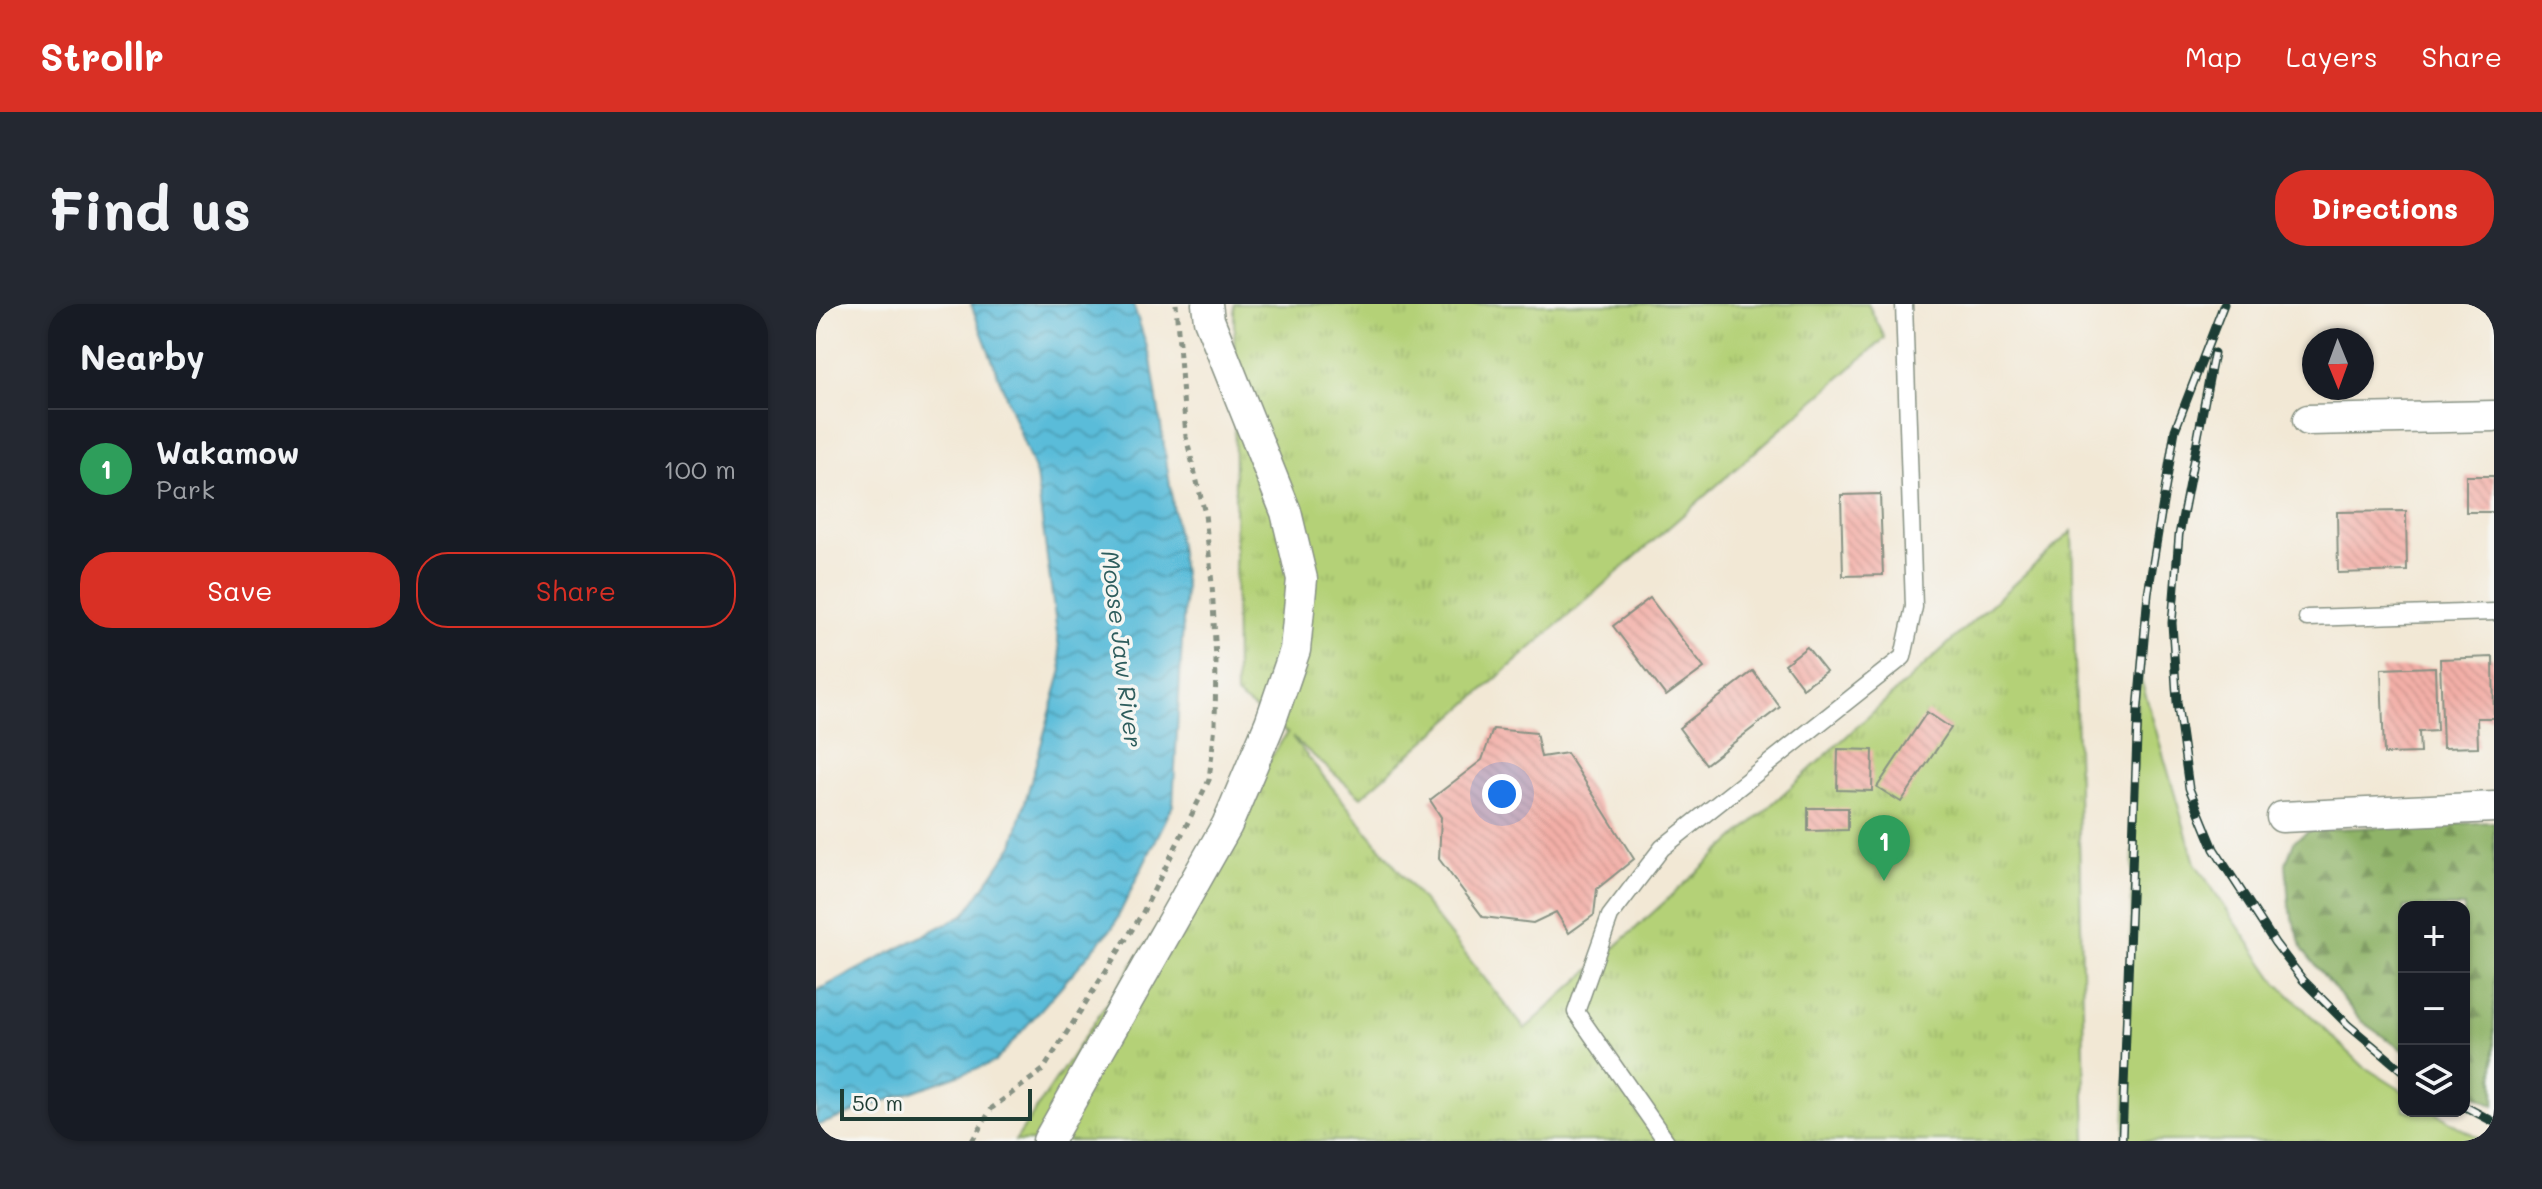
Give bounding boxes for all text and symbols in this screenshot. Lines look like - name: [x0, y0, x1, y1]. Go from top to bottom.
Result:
- text: Strollr: [40, 31, 164, 81]
- text: Map: [2185, 38, 2242, 74]
- text: Layers: [2286, 38, 2378, 74]
- text: Share: [2422, 38, 2502, 74]
- button: Directions: [2275, 170, 2494, 246]
- text: Find us: [48, 172, 251, 245]
- north arrow: [2302, 328, 2374, 400]
- text: Nearby: [80, 334, 205, 379]
- text: Wakamow: [156, 432, 300, 472]
- text: 1: [100, 452, 112, 486]
- text: 100 m: [663, 452, 736, 486]
- text: Park: [156, 472, 215, 506]
- water label: Moose Jaw River: [1095, 548, 1150, 749]
- button: Save: [80, 552, 400, 628]
- button: Share: [416, 552, 736, 628]
- your location: [1482, 774, 1522, 814]
- pin: 1: [1858, 815, 1910, 881]
- map controls: [2398, 901, 2470, 1117]
- button: +: [2398, 901, 2470, 973]
- button: −: [2398, 973, 2470, 1045]
- button: layers: [2398, 1045, 2470, 1117]
- scale bar: [840, 1085, 1032, 1121]
- text: 50 m: [852, 1088, 903, 1117]

